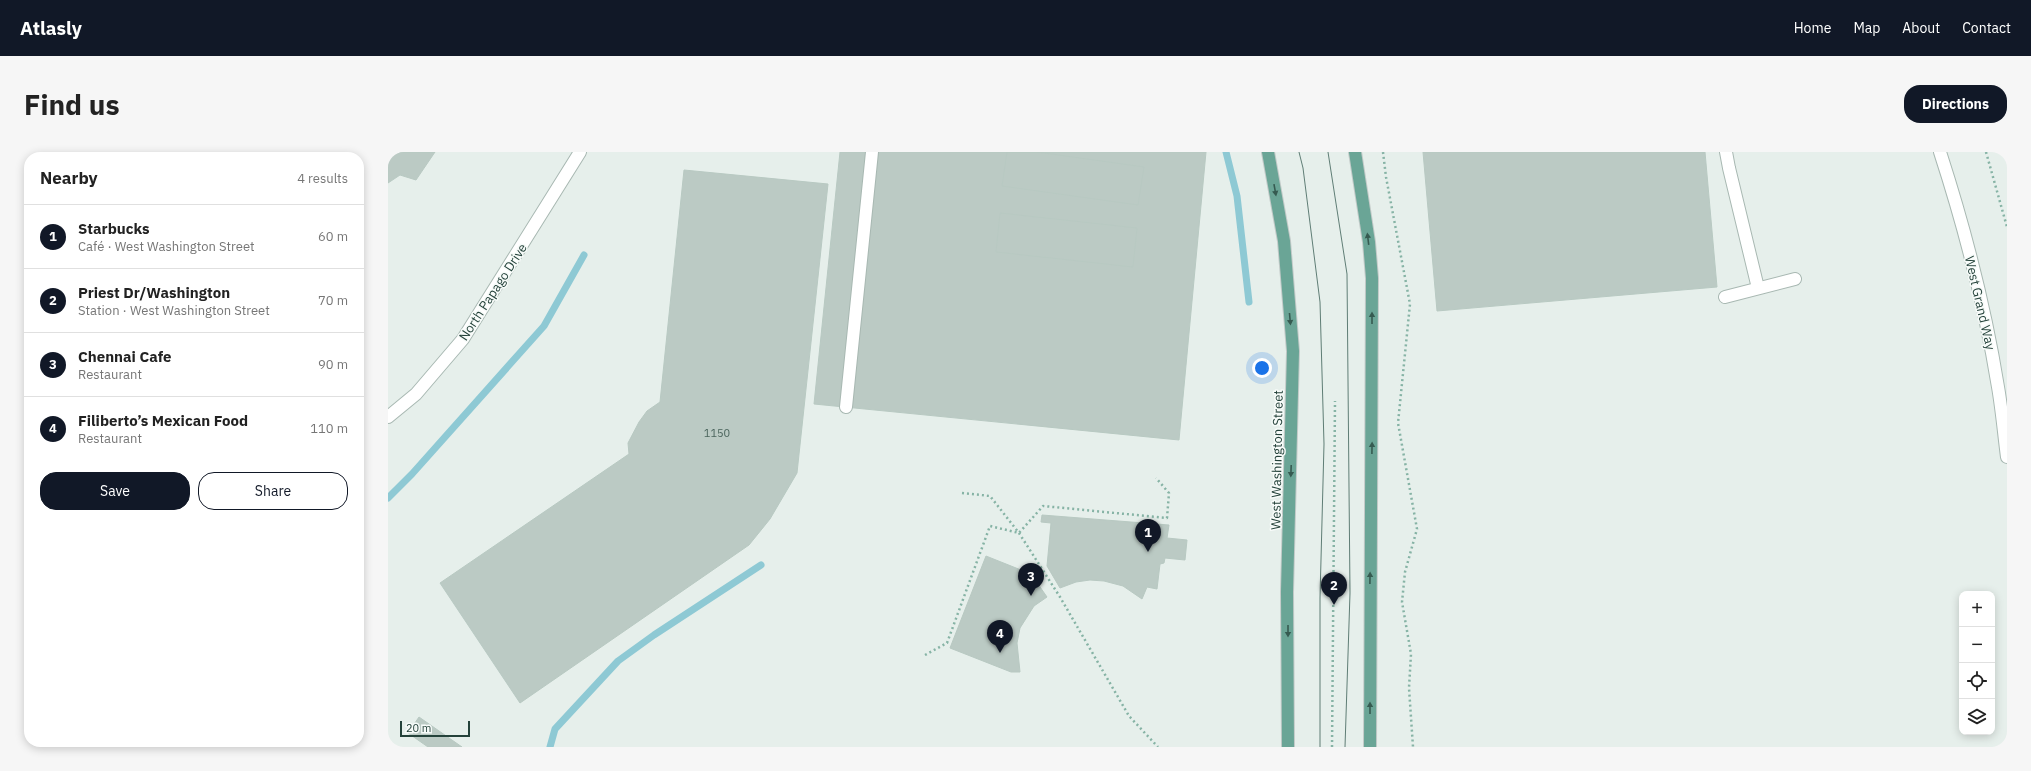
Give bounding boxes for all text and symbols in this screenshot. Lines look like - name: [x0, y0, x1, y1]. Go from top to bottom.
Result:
- text: Atlasly: [20, 16, 82, 40]
- text: Home: [1794, 19, 1831, 37]
- text: Map: [1853, 19, 1880, 37]
- text: About: [1902, 19, 1940, 37]
- text: Contact: [1962, 19, 2011, 37]
- button: Directions: [1904, 85, 2007, 123]
- text: Find us: [24, 86, 120, 123]
- text: Nearby: [40, 167, 98, 189]
- text: 4 results: [297, 170, 348, 187]
- one-way arrow: [1272, 184, 1278, 196]
- text: Starbucks: [78, 219, 150, 238]
- text: 1: [49, 228, 57, 245]
- text: 60 m: [318, 228, 348, 245]
- one-way arrow: [1365, 233, 1372, 245]
- text: Café · West Washington Street: [78, 238, 255, 255]
- street label: North Papago Drive: [455, 240, 531, 344]
- street label: West Grand Way: [1961, 254, 1999, 352]
- text: Priest Dr/Washington: [78, 283, 230, 302]
- text: 2: [49, 292, 57, 309]
- text: 70 m: [318, 292, 348, 309]
- text: Station · West Washington Street: [78, 302, 270, 319]
- one-way arrow: [1369, 311, 1375, 324]
- one-way arrow: [1287, 313, 1294, 325]
- text: Chennai Cafe: [78, 347, 171, 366]
- text: 3: [49, 356, 57, 373]
- text: 90 m: [318, 356, 348, 373]
- your location: [1252, 358, 1272, 378]
- text: Restaurant: [78, 366, 142, 383]
- street label: West Washington Street: [1267, 390, 1287, 530]
- text: Filiberto’s Mexican Food: [78, 411, 248, 430]
- text: 4: [49, 420, 57, 437]
- text: 110 m: [310, 420, 348, 437]
- house number: 1150: [704, 426, 730, 440]
- text: Restaurant: [78, 430, 142, 447]
- one-way arrow: [1369, 441, 1375, 454]
- one-way arrow: [1287, 465, 1294, 477]
- button: Save: [40, 472, 190, 510]
- button: Share: [198, 472, 348, 510]
- pin: 1: [1135, 519, 1161, 552]
- pin: 3: [1018, 563, 1044, 596]
- one-way arrow: [1367, 571, 1373, 584]
- pin: 2: [1321, 572, 1347, 605]
- map controls: [1959, 591, 1995, 735]
- button: +: [1959, 591, 1995, 627]
- pin: 4: [987, 620, 1013, 653]
- one-way arrow: [1284, 625, 1291, 637]
- button: −: [1959, 627, 1995, 663]
- button: locate: [1959, 663, 1995, 699]
- button: layers: [1959, 699, 1995, 735]
- one-way arrow: [1367, 701, 1373, 714]
- scale bar: [400, 719, 470, 738]
- text: 20 m: [406, 721, 431, 735]

